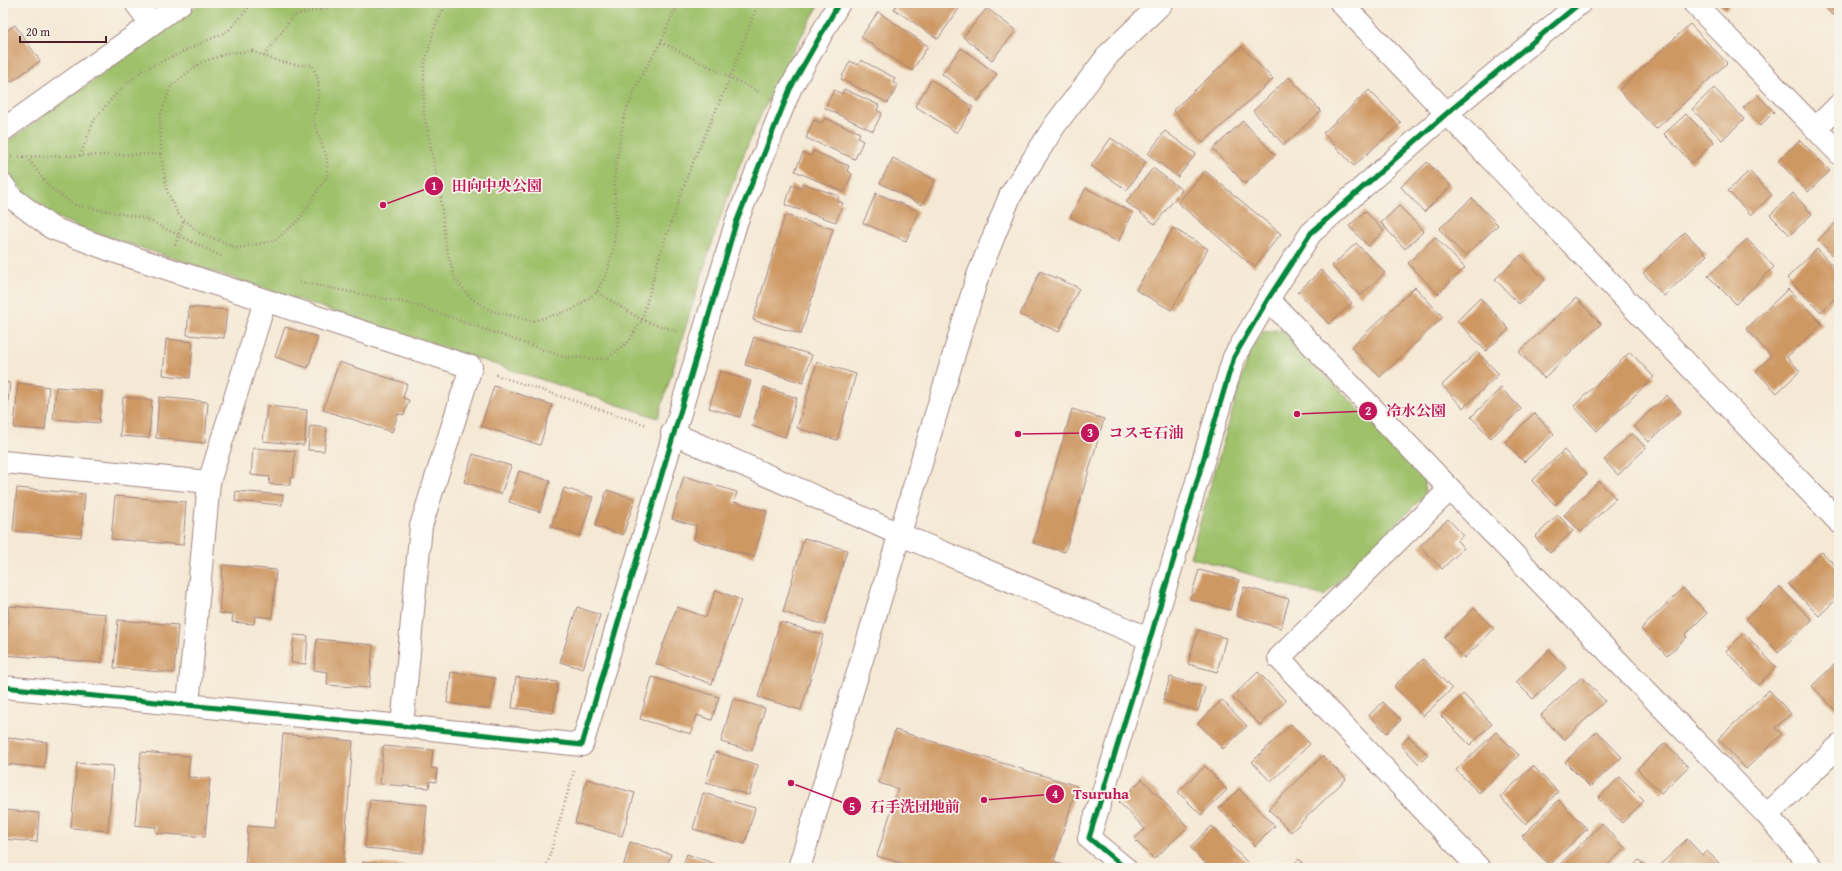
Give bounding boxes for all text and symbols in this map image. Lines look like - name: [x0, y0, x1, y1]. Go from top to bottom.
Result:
- scale bar: [20, 18, 106, 44]
- text: 20 m: [26, 23, 50, 40]
- callout: 田向中央公園: [424, 172, 550, 199]
- text: 田向中央公園: [452, 175, 542, 196]
- text: 1: [431, 177, 437, 194]
- callout: 冷水公園: [1358, 397, 1454, 424]
- text: 冷水公園: [1386, 400, 1446, 421]
- text: 2: [1365, 402, 1371, 419]
- callout: コスモ石油: [1080, 420, 1191, 447]
- text: コスモ石油: [1108, 422, 1184, 443]
- text: 3: [1087, 424, 1093, 441]
- callout: Tsuruha: [1045, 780, 1137, 807]
- text: Tsuruha: [1073, 783, 1129, 804]
- text: 4: [1052, 785, 1058, 802]
- callout: 石手洗団地前: [842, 793, 968, 820]
- text: 石手洗団地前: [870, 796, 960, 817]
- text: 5: [849, 798, 855, 815]

